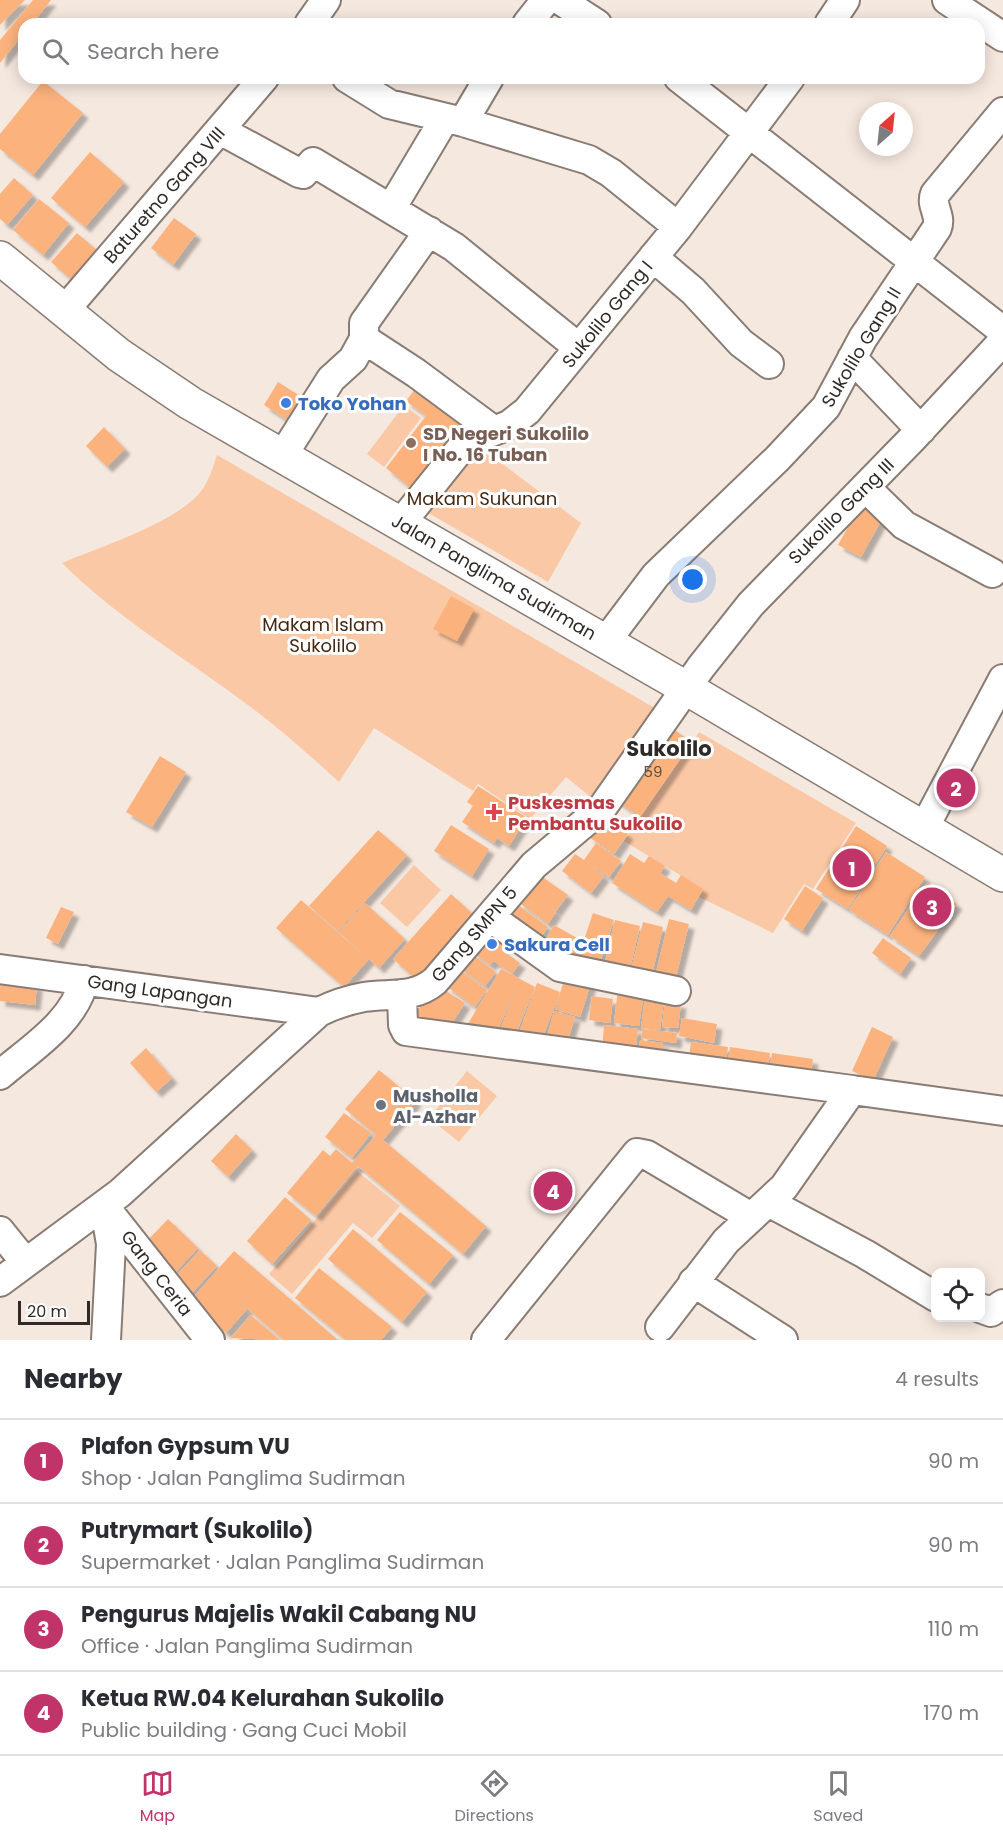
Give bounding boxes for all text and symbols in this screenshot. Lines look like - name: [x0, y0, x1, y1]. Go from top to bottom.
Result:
- search box: [18, 18, 985, 84]
- icon: search: [39, 35, 72, 68]
- text: Search here: [87, 36, 220, 67]
- north arrow: [859, 102, 913, 156]
- street label: Baturetno Gang VIII: [98, 121, 230, 269]
- street label: Sukolilo Gang I: [556, 255, 658, 373]
- street label: Sukolilo Gang II: [815, 282, 907, 412]
- place label: Toko Yohan: [298, 391, 407, 416]
- marker: Toko Yohan: [279, 396, 293, 410]
- place label: SD Negeri Sukolilo I No. 16 Tuban: [423, 421, 589, 467]
- marker: SD Negeri Sukolilo I No. 16 Tuban: [404, 436, 418, 450]
- street label: Sukolilo Gang III: [783, 453, 899, 569]
- park label: Makam Sukunan: [407, 486, 557, 511]
- street label: Jalan Panglima Sudirman: [387, 508, 601, 646]
- your location: [678, 565, 707, 594]
- park label: Makam Islam Sukolilo: [262, 612, 384, 658]
- district label: Sukolilo: [626, 734, 712, 763]
- house number: 59: [644, 761, 662, 782]
- pin: 2: [936, 766, 976, 810]
- place label: Puskesmas Pembantu Sukolilo: [508, 790, 682, 836]
- marker: Puskesmas Pembantu Sukolilo: [485, 803, 503, 821]
- pin: 1: [832, 846, 872, 890]
- street label: Gang SMPN 5: [425, 881, 523, 987]
- pin: 3: [912, 884, 952, 930]
- place label: Sakura Cell: [504, 932, 610, 957]
- marker: Sakura Cell: [485, 937, 499, 951]
- street label: Gang Lapangan: [86, 968, 234, 1014]
- place label: Musholla Al-Azhar: [393, 1083, 478, 1129]
- marker: Musholla Al-Azhar: [374, 1098, 388, 1112]
- pin: 4: [534, 1168, 572, 1214]
- street label: Gang Ceria: [115, 1225, 199, 1321]
- map controls: [931, 1268, 985, 1322]
- button: locate: [931, 1268, 985, 1322]
- scale bar: [18, 1298, 90, 1326]
- text: 20 m: [27, 1300, 67, 1323]
- text: Nearby: [24, 1361, 122, 1397]
- text: 4 results: [895, 1365, 979, 1393]
- text: Plafon Gypsum VU: [81, 1431, 290, 1462]
- text: 1: [40, 1447, 47, 1475]
- text: 90 m: [928, 1447, 979, 1475]
- text: Shop · Jalan Panglima Sudirman: [81, 1464, 406, 1492]
- text: Putrymart (Sukolilo): [81, 1515, 314, 1546]
- text: 2: [38, 1531, 49, 1559]
- text: 90 m: [928, 1531, 979, 1559]
- text: Supermarket · Jalan Panglima Sudirman: [81, 1548, 484, 1576]
- text: Pengurus Majelis Wakil Cabang NU: [81, 1599, 477, 1630]
- text: 3: [37, 1615, 50, 1643]
- text: 110 m: [928, 1615, 979, 1643]
- text: Office · Jalan Panglima Sudirman: [81, 1632, 413, 1660]
- text: Ketua RW.04 Kelurahan Sukolilo: [81, 1683, 444, 1714]
- text: 4: [37, 1699, 50, 1727]
- text: 170 m: [923, 1699, 979, 1727]
- text: Public building · Gang Cuci Mobil: [81, 1716, 407, 1744]
- tab: Map: [140, 1767, 175, 1828]
- tab: Directions: [455, 1767, 534, 1828]
- tab: Saved: [813, 1767, 863, 1828]

